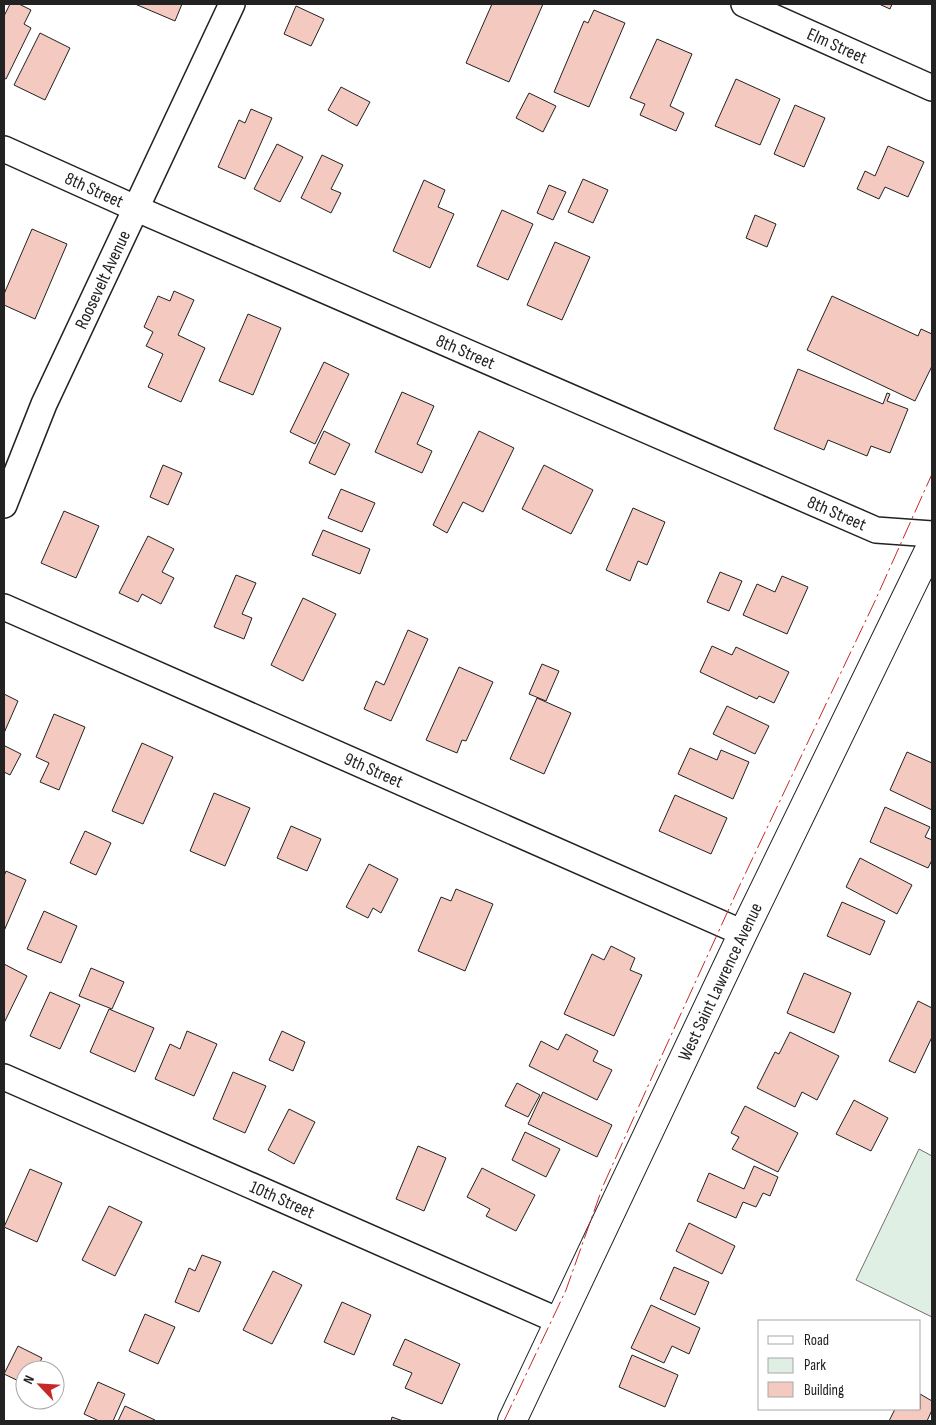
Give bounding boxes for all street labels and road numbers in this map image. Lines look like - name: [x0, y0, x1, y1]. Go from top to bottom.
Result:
- street label: Elm Street: [804, 24, 871, 69]
- street label: 8th Street: [61, 168, 127, 213]
- street label: Roosevelt Avenue: [71, 227, 135, 333]
- street label: 8th Street: [433, 330, 498, 374]
- street label: 8th Street: [804, 491, 870, 536]
- street label: 9th Street: [341, 748, 407, 793]
- street label: West Saint Lawrence Avenue: [674, 900, 767, 1064]
- street label: 10th Street: [247, 1176, 318, 1223]

